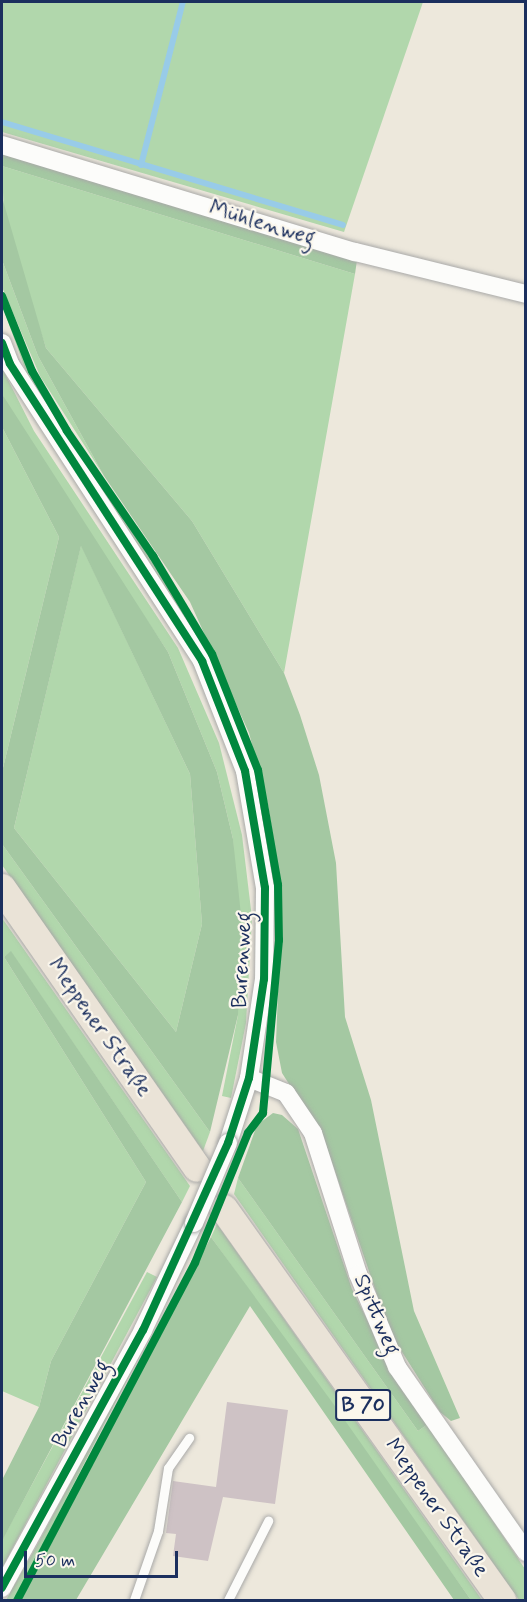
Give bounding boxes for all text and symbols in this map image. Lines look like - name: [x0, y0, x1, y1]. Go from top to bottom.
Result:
- street label: Mühlenweg: [206, 195, 318, 253]
- street label: Burenweg: [227, 911, 259, 1009]
- street label: Meppener Straße: [42, 955, 156, 1101]
- street label: Spittweg: [347, 1270, 405, 1360]
- street label: Burenweg: [47, 1355, 117, 1453]
- road number: B 70: [334, 1387, 392, 1423]
- street label: Meppener Straße: [379, 1435, 493, 1581]
- scale bar: [27, 1539, 182, 1577]
- text: 50 m: [35, 1549, 75, 1573]

